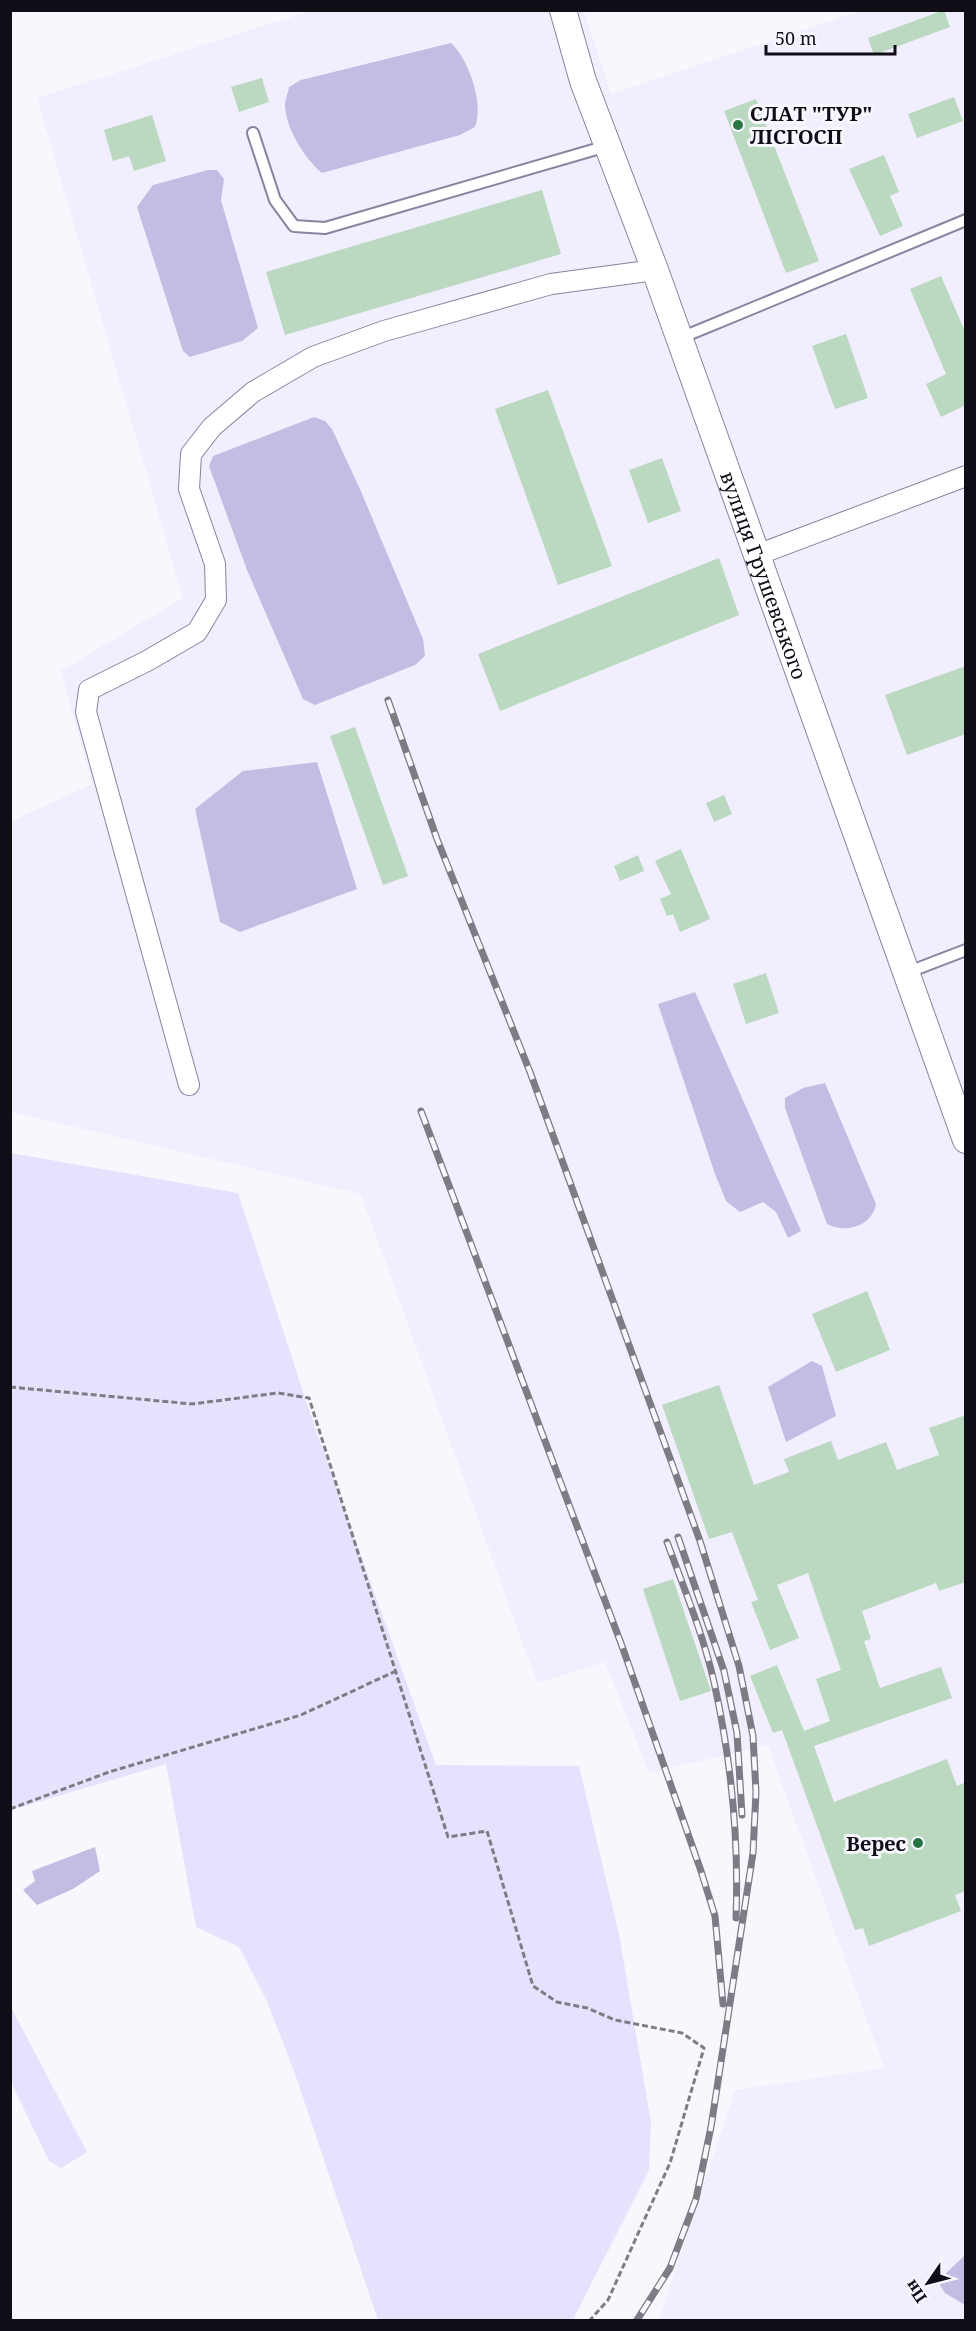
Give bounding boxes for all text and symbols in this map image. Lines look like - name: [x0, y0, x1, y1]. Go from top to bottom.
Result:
- scale bar: [766, 18, 895, 56]
- text: 50 m: [775, 26, 817, 50]
- place label: СЛАТ "ТУР" ЛІСГОСП: [750, 100, 872, 150]
- marker: СЛАТ "ТУР" ЛІСГОСП: [731, 118, 745, 132]
- street label: вулиця Грушевського: [714, 467, 814, 683]
- place label: Верес: [846, 1830, 906, 1857]
- marker: Верес: [911, 1836, 925, 1850]
- north arrow: [898, 2253, 958, 2313]
- text: Пн: [900, 2275, 932, 2308]

